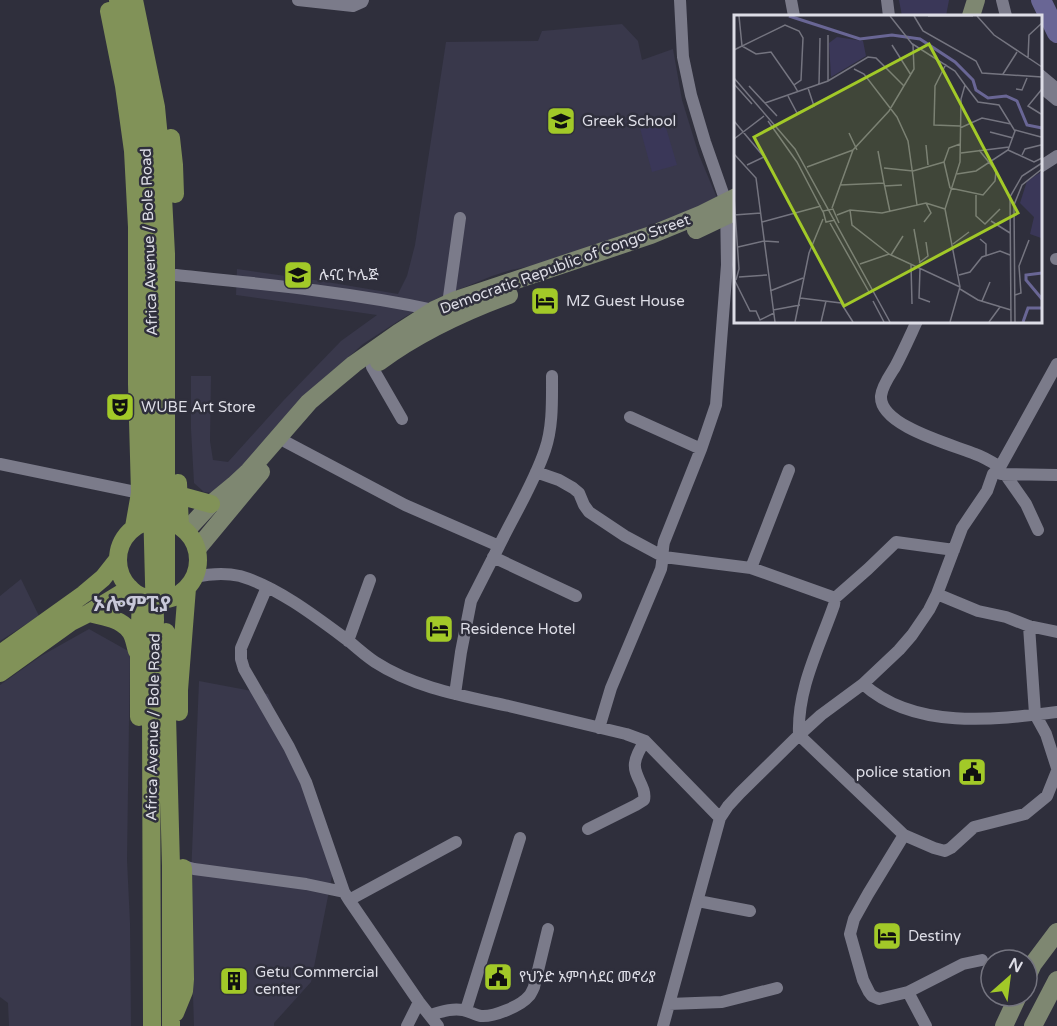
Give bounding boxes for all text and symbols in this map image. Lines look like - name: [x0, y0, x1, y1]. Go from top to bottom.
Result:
- inset map: [734, 15, 1042, 322]
- school or university icon: Greek School: [545, 105, 577, 137]
- place label: Greek School: [582, 112, 676, 130]
- street label: Africa Avenue / Bole Road: [137, 148, 161, 336]
- street label: Democratic Republic of Congo Street: [438, 210, 693, 318]
- school or university icon: ሉናር ኮሌጅ: [282, 259, 314, 291]
- place label: ሉናር ኮሌጅ: [319, 266, 379, 284]
- hotel icon: MZ Guest House: [529, 285, 561, 317]
- place label: MZ Guest House: [566, 292, 685, 310]
- theatre icon: WUBE Art Store: [104, 391, 136, 423]
- place label: WUBE Art Store: [141, 398, 256, 416]
- district label: ኦሎምፒያ: [93, 592, 171, 617]
- hotel icon: Residence Hotel: [423, 613, 455, 645]
- place label: Residence Hotel: [460, 620, 576, 638]
- street label: Africa Avenue / Bole Road: [142, 633, 164, 821]
- public building icon: police station: [956, 756, 988, 788]
- place label: police station: [856, 763, 951, 781]
- hotel icon: Destiny: [871, 920, 903, 952]
- place label: Destiny: [908, 927, 961, 945]
- north arrow: [979, 948, 1039, 1008]
- text: N: [1005, 954, 1026, 977]
- public building icon: የህንድ አምባሳደር መኖሪያ: [482, 961, 514, 993]
- place label: Getu Commercial center: [255, 963, 378, 998]
- building icon: Getu Commercial center: [218, 965, 250, 997]
- place label: የህንድ አምባሳደር መኖሪያ: [519, 968, 656, 986]

